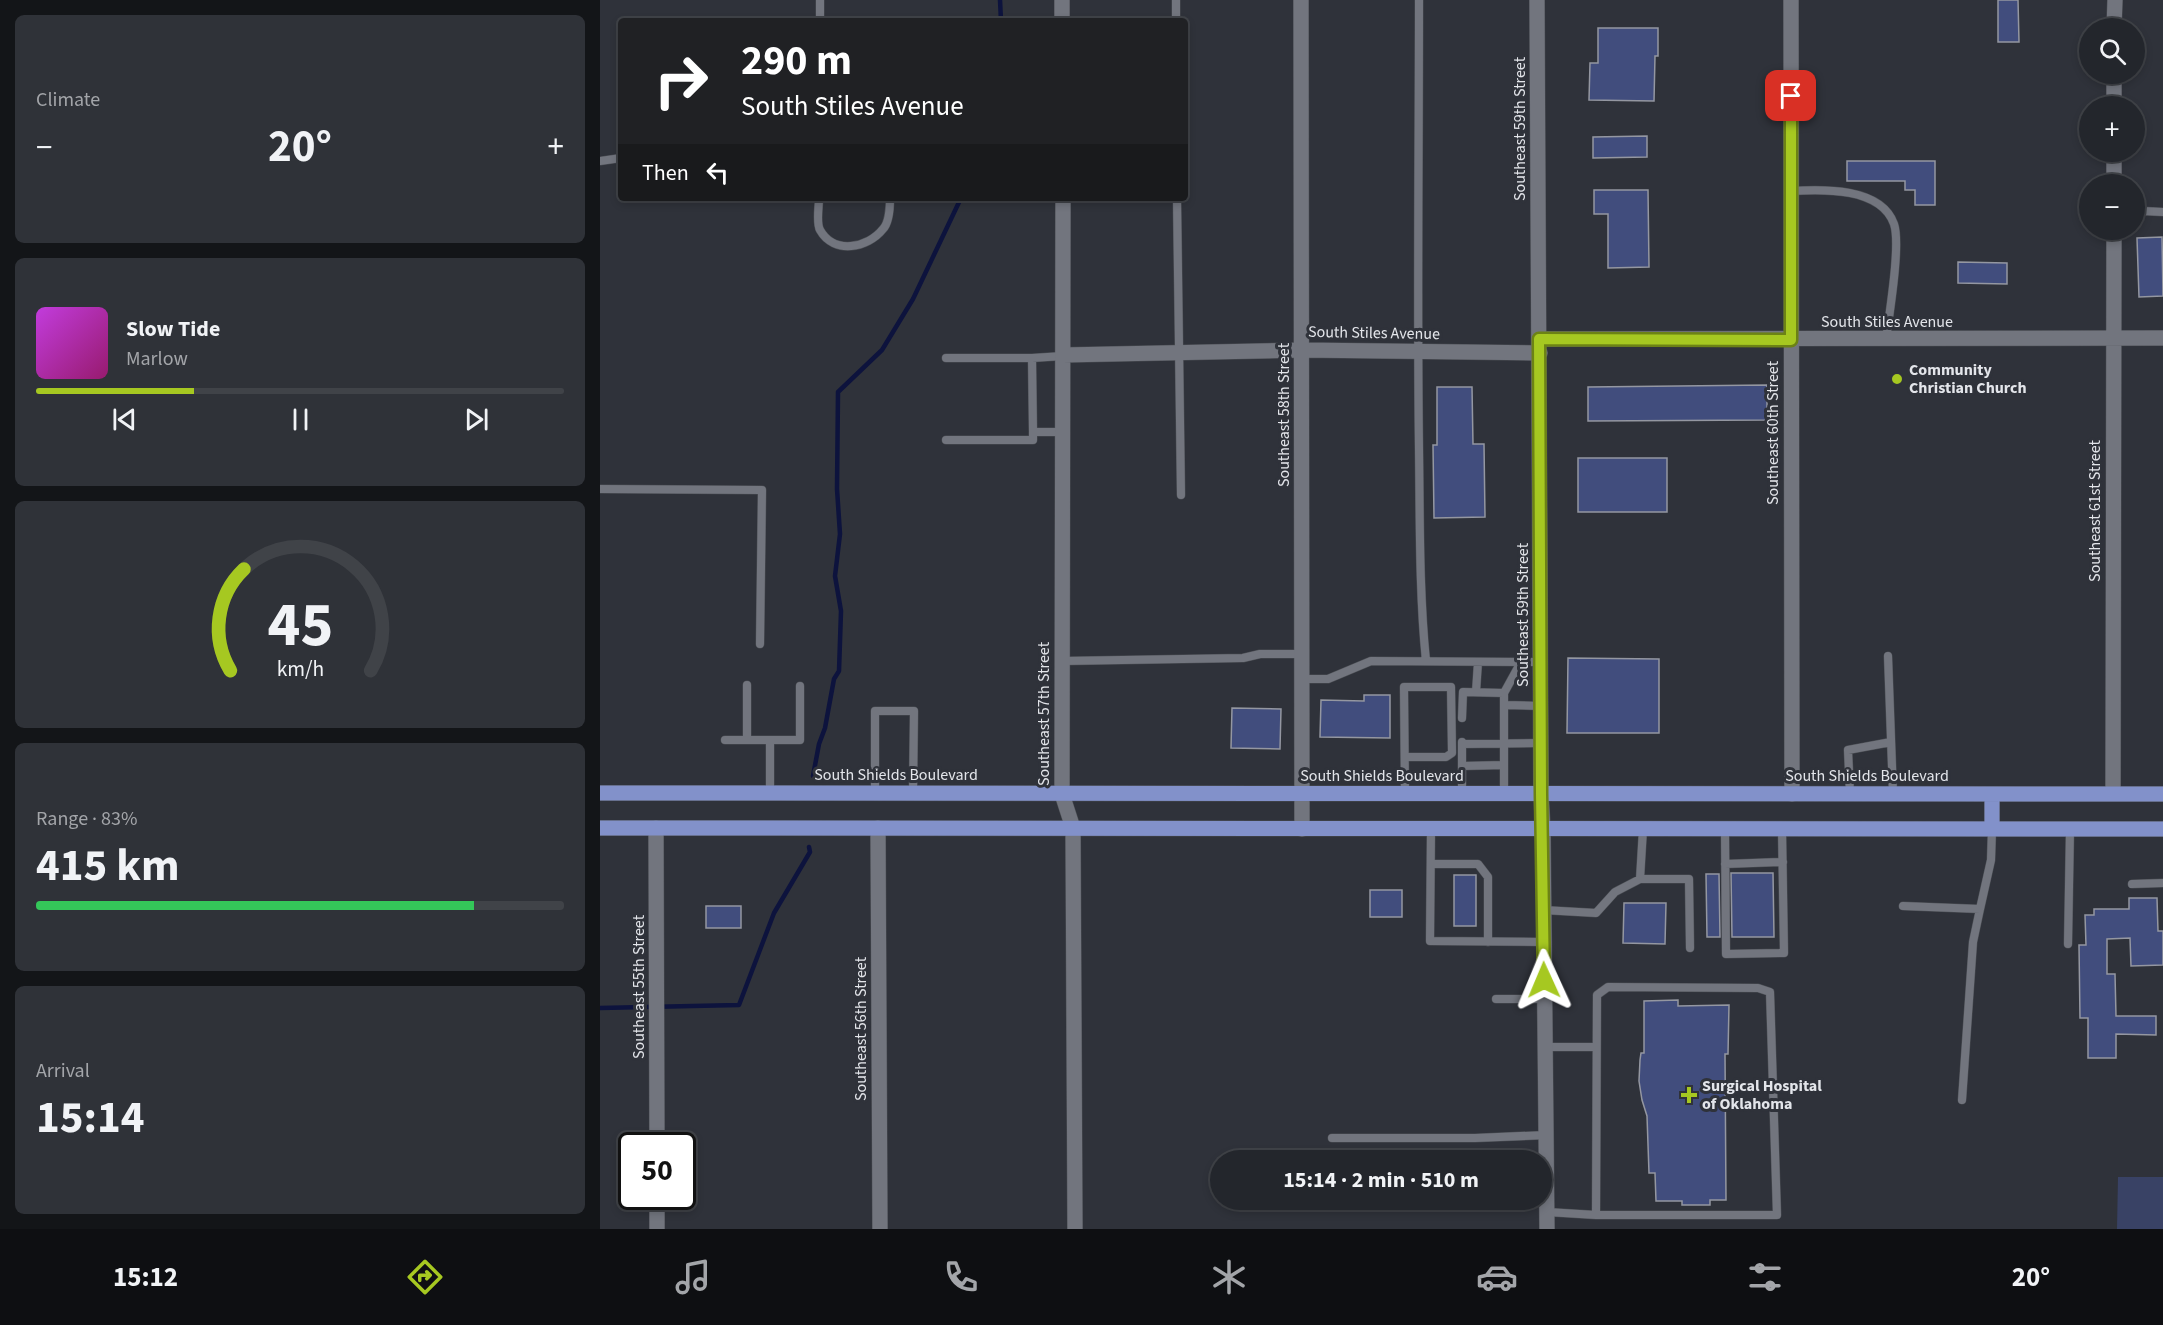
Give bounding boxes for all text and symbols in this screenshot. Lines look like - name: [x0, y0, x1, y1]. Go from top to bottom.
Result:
- map controls: [2079, 18, 2145, 240]
- button: search: [2079, 18, 2145, 84]
- text: 290 m: [741, 31, 852, 91]
- icon: right: [642, 42, 720, 120]
- street label: Southeast 59th Street: [1509, 56, 1531, 201]
- pin: [1765, 70, 1816, 121]
- icon: arrive: [1774, 79, 1807, 112]
- text: Climate: [36, 86, 100, 114]
- text: South Stiles Avenue: [741, 87, 964, 126]
- button: +: [2079, 96, 2145, 162]
- text: 20°: [268, 115, 332, 179]
- text: −: [36, 124, 52, 171]
- text: +: [548, 124, 564, 171]
- icon: left: [701, 156, 734, 189]
- text: Then: [642, 157, 689, 189]
- button: −: [2079, 174, 2145, 240]
- street label: South Stiles Avenue: [1821, 311, 1953, 333]
- text: Slow Tide: [126, 313, 220, 345]
- street label: South Stiles Avenue: [1308, 321, 1440, 345]
- street label: Southeast 58th Street: [1273, 342, 1295, 487]
- text: Marlow: [126, 345, 188, 373]
- place label: Community Christian Church: [1909, 359, 2027, 399]
- street label: Southeast 60th Street: [1762, 360, 1784, 505]
- marker: Community Christian Church: [1890, 372, 1904, 386]
- icon: previous: [108, 403, 141, 436]
- icon: pause: [284, 403, 317, 436]
- icon: next: [460, 403, 493, 436]
- street label: Southeast 61st Street: [2084, 440, 2106, 582]
- street label: Southeast 59th Street: [1512, 542, 1534, 687]
- text: 45: [267, 582, 333, 671]
- street label: Southeast 57th Street: [1033, 641, 1055, 786]
- text: km/h: [276, 655, 324, 686]
- street label: South Shields Boulevard: [814, 764, 978, 786]
- street label: South Shields Boulevard: [1300, 765, 1464, 787]
- street label: South Shields Boulevard: [1785, 765, 1949, 787]
- text: Range · 83%: [36, 805, 137, 833]
- text: 415 km: [36, 834, 180, 898]
- street label: Southeast 55th Street: [628, 914, 650, 1059]
- position arrow: [1512, 948, 1576, 1012]
- street label: Southeast 56th Street: [850, 956, 872, 1101]
- text: Arrival: [36, 1057, 90, 1085]
- place label: Surgical Hospital of Oklahoma: [1702, 1075, 1822, 1115]
- text: 15:14: [36, 1086, 145, 1150]
- marker: Surgical Hospital of Oklahoma: [1680, 1086, 1698, 1104]
- speed limit sign: 50: [618, 1132, 696, 1210]
- text: 15:14 · 2 min · 510 m: [1283, 1164, 1479, 1196]
- icon: directions: [404, 1256, 446, 1298]
- icon: music: [672, 1256, 714, 1298]
- icon: phone: [940, 1256, 982, 1298]
- icon: climate: [1208, 1256, 1250, 1298]
- icon: car: [1476, 1256, 1518, 1298]
- icon: filters: [1744, 1256, 1786, 1298]
- text: 15:12: [113, 1258, 178, 1297]
- text: 20°: [2012, 1258, 2050, 1297]

